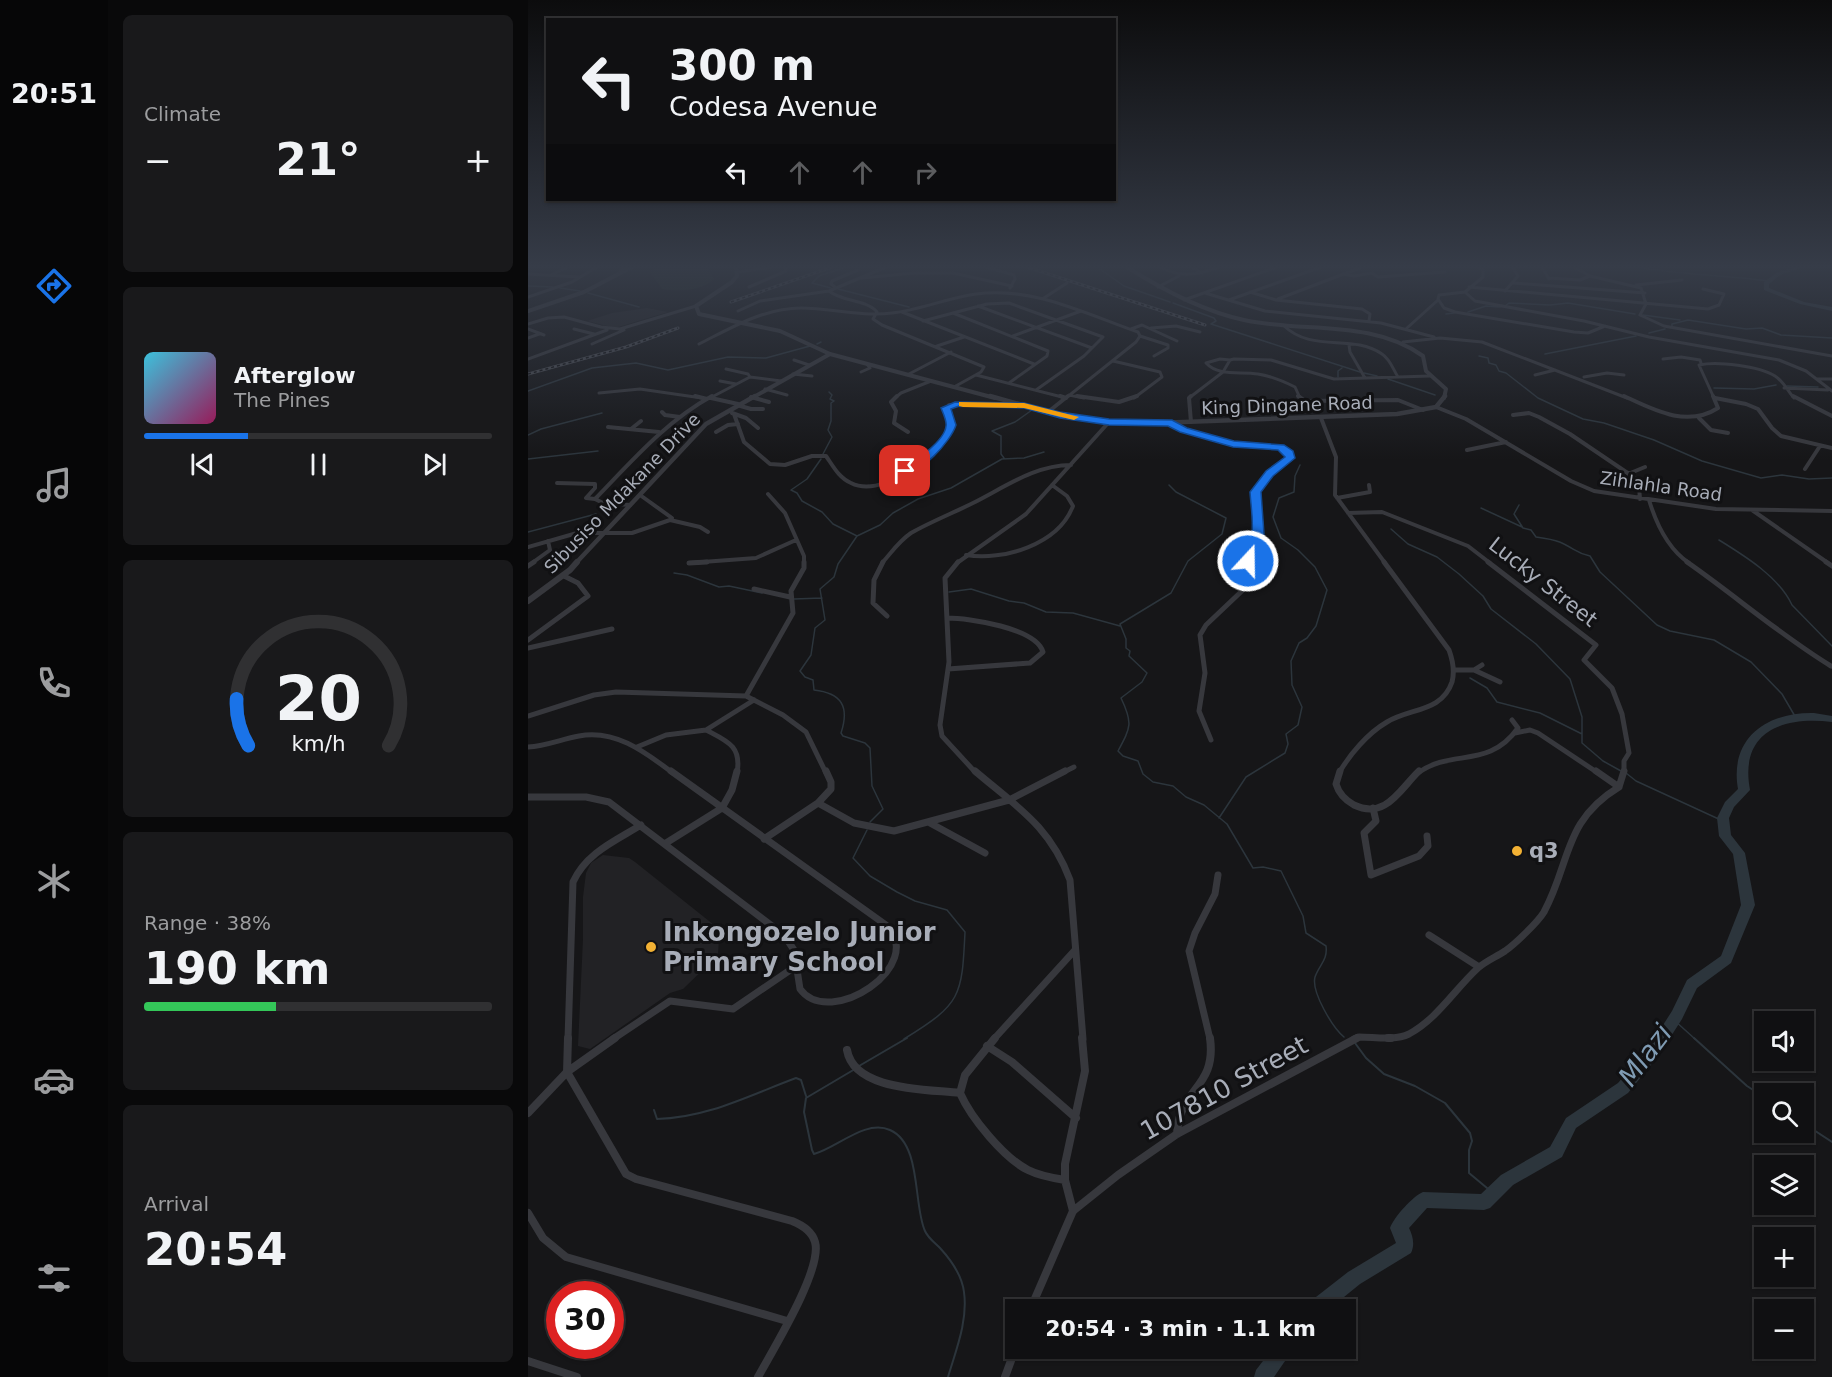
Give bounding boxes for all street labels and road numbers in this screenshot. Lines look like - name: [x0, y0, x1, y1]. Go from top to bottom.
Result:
- street label: King Dingane Road: [1201, 392, 1373, 418]
- street label: Sibusiso Mdakane Drive: [540, 408, 704, 578]
- street label: Zihlahla Road: [1599, 467, 1723, 505]
- street label: Lucky Street: [1484, 532, 1602, 632]
- street label: 107810 Street: [1135, 1030, 1313, 1146]

